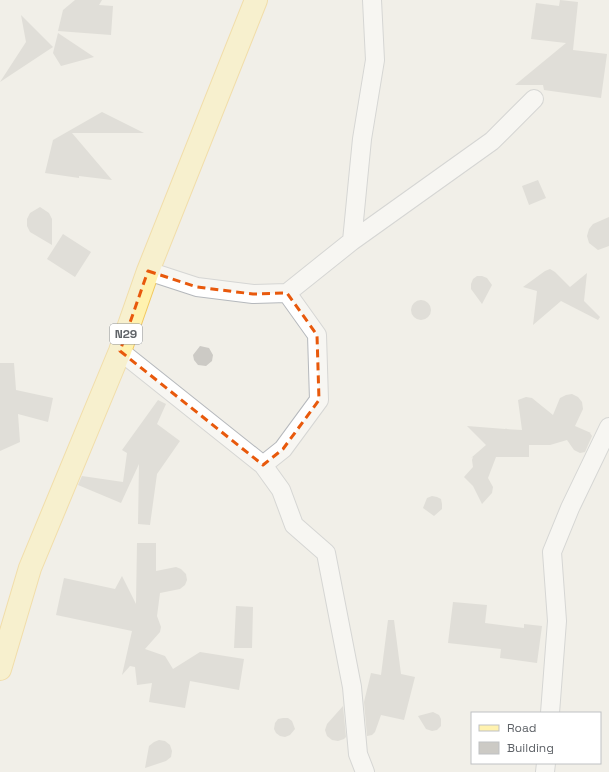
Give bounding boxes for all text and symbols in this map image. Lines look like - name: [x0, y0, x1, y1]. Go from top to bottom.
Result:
- road number: N29: [110, 324, 142, 344]
- legend: [471, 712, 601, 764]
- text: Road: [507, 720, 536, 736]
- text: Building: [507, 740, 554, 756]

